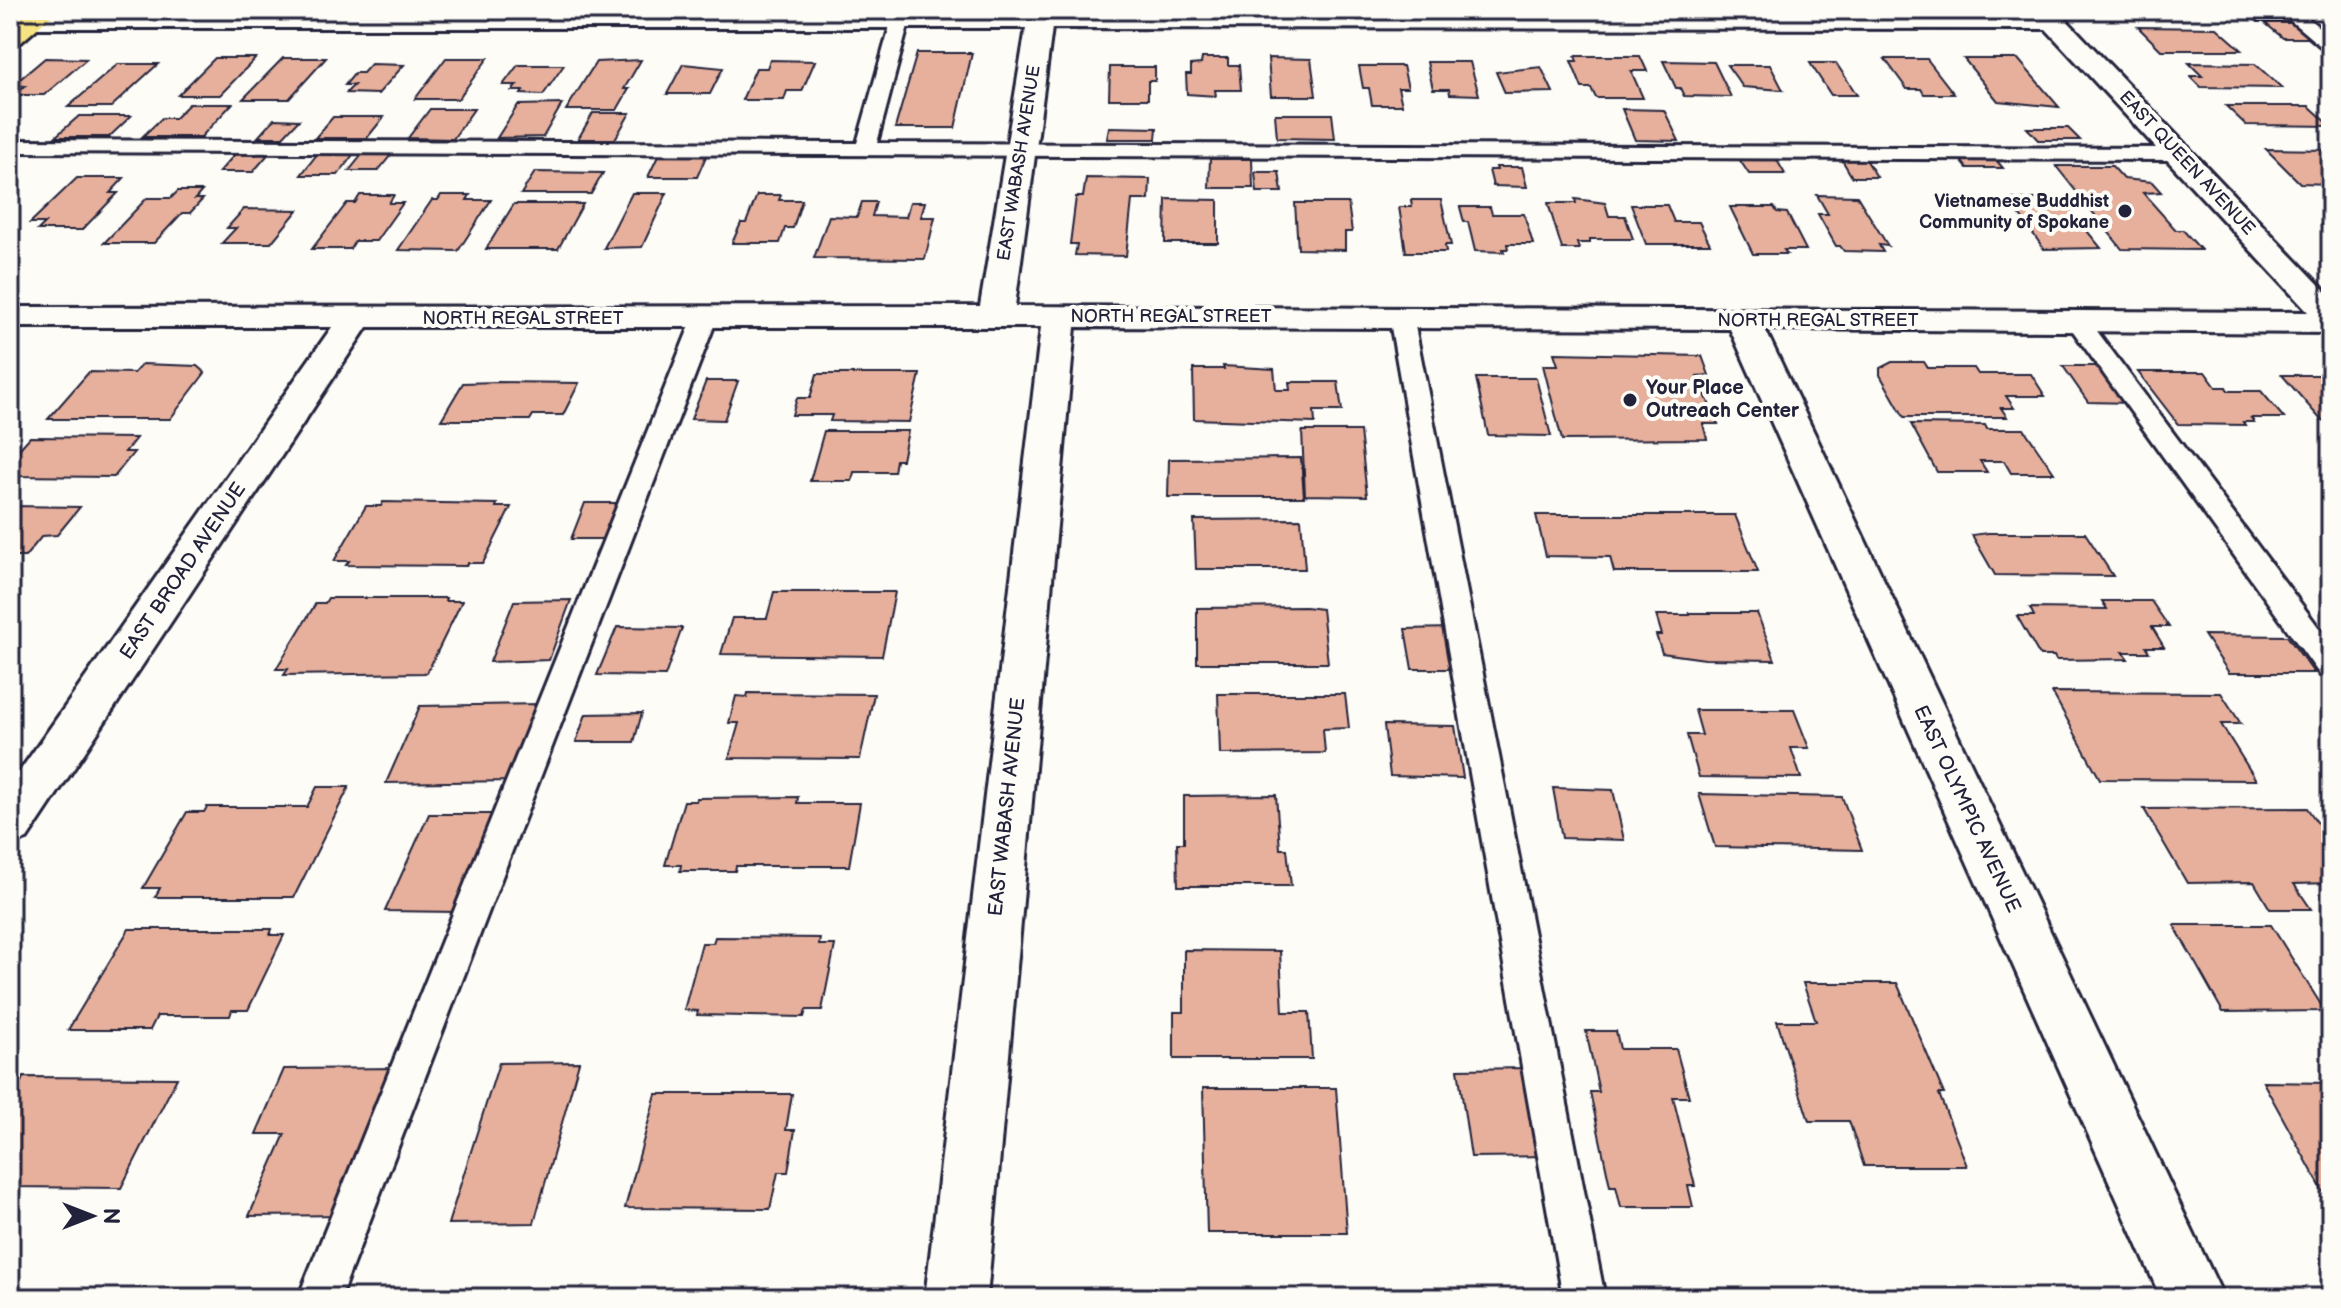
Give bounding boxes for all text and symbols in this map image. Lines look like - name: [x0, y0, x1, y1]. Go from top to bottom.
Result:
- street label: EAST WABASH AVENUE: [993, 64, 1045, 262]
- street label: EAST QUEEN AVENUE: [2115, 87, 2259, 240]
- place label: Vietnamese Buddhist Community of Spokane: [1919, 191, 2109, 233]
- marker: Vietnamese Buddhist Community of Spokane: [2116, 202, 2134, 220]
- street label: NORTH REGAL STREET: [1070, 306, 1272, 327]
- street label: NORTH REGAL STREET: [422, 308, 624, 329]
- street label: NORTH REGAL STREET: [1717, 310, 1919, 331]
- place label: Your Place Outreach Center: [1646, 376, 1800, 423]
- marker: Your Place Outreach Center: [1621, 391, 1639, 409]
- street label: EAST BROAD AVENUE: [115, 478, 251, 664]
- street label: EAST WABASH AVENUE: [984, 697, 1030, 917]
- street label: EAST OLYMPIC AVENUE: [1908, 702, 2026, 916]
- north arrow: [52, 1176, 132, 1256]
- text: N: [97, 1208, 124, 1224]

